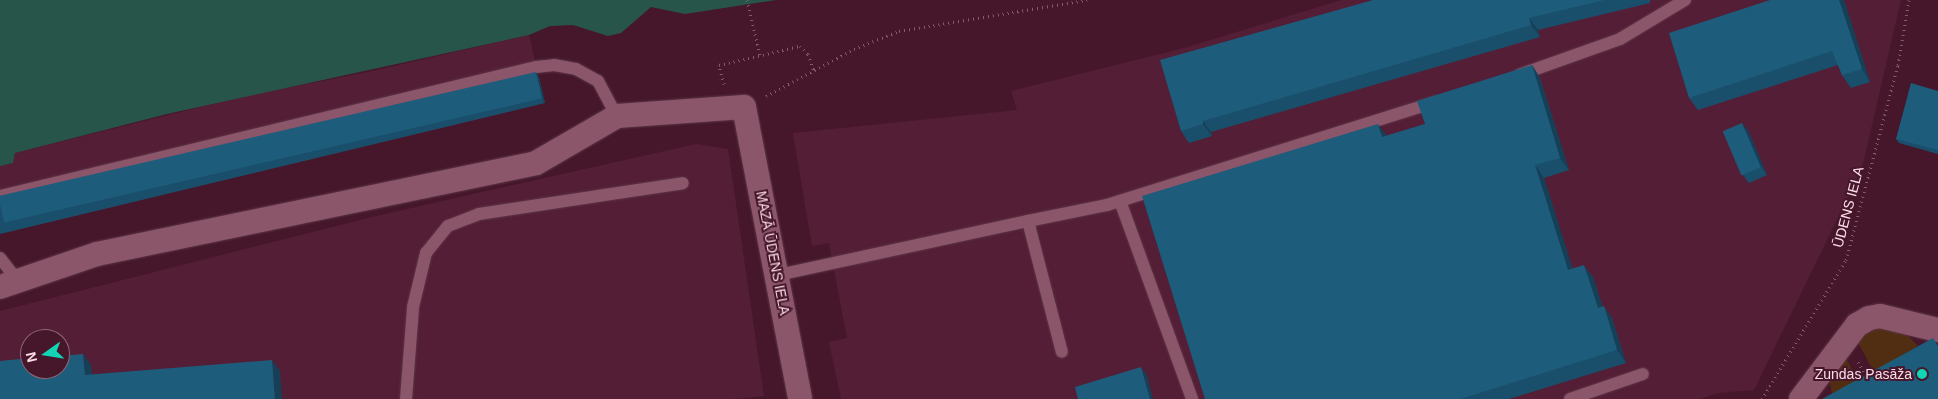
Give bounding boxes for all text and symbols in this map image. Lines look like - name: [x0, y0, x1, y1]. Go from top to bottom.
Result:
- street label: ŪDENS IELA: [1829, 165, 1867, 249]
- street label: MAZĀ ŪDENS IELA: [753, 190, 793, 316]
- north arrow: [20, 329, 70, 379]
- text: N: [22, 350, 40, 364]
- place label: Zundas Pasāža: [1815, 366, 1912, 382]
- marker: Zundas Pasāža: [1916, 368, 1928, 380]

